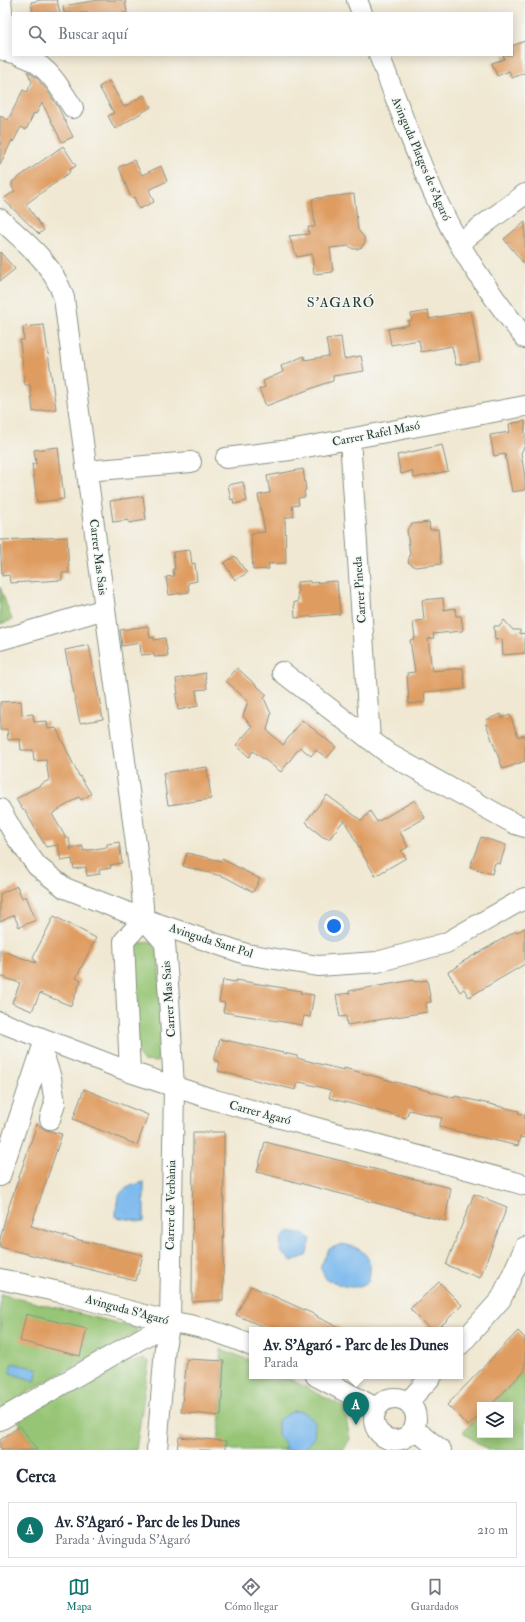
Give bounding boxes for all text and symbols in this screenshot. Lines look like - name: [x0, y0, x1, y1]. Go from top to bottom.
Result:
- search box: [12, 12, 513, 56]
- icon: search: [26, 23, 48, 45]
- text: Buscar aquí: [58, 25, 127, 44]
- street label: Avinguda Platges de s'Agaró: [388, 94, 454, 223]
- district label: S'AGARÓ: [307, 294, 375, 311]
- street label: Carrer Rafel Masó: [331, 418, 421, 450]
- street label: Carrer Mas Sais: [86, 518, 110, 596]
- street label: Carrer Pineda: [350, 555, 370, 624]
- your location: [324, 916, 344, 936]
- street label: Avinguda Sant Pol: [166, 920, 255, 962]
- street label: Carrer Mas Sais: [159, 960, 179, 1038]
- street label: Carrer Agaró: [228, 1098, 293, 1128]
- street label: Carrer de Verbània: [163, 1159, 179, 1250]
- street label: Avinguda S'Agaró: [83, 1291, 170, 1328]
- popup: [249, 1327, 463, 1379]
- text: Av. S’Agaró - Parc de les Dunes: [264, 1336, 448, 1355]
- text: Parada: [264, 1355, 298, 1371]
- pin: A: [343, 1392, 369, 1425]
- map controls: [477, 1402, 513, 1438]
- button: layers: [477, 1402, 513, 1438]
- text: Cerca: [16, 1466, 56, 1487]
- text: Av. S’Agaró - Parc de les Dunes: [55, 1513, 240, 1532]
- text: A: [26, 1522, 34, 1538]
- text: 210 m: [477, 1522, 508, 1538]
- text: Parada · Avinguda S'Agaró: [55, 1532, 190, 1548]
- tab: Mapa: [66, 1576, 92, 1613]
- tab: Cómo llegar: [224, 1576, 278, 1613]
- tab: Guardados: [411, 1576, 459, 1613]

